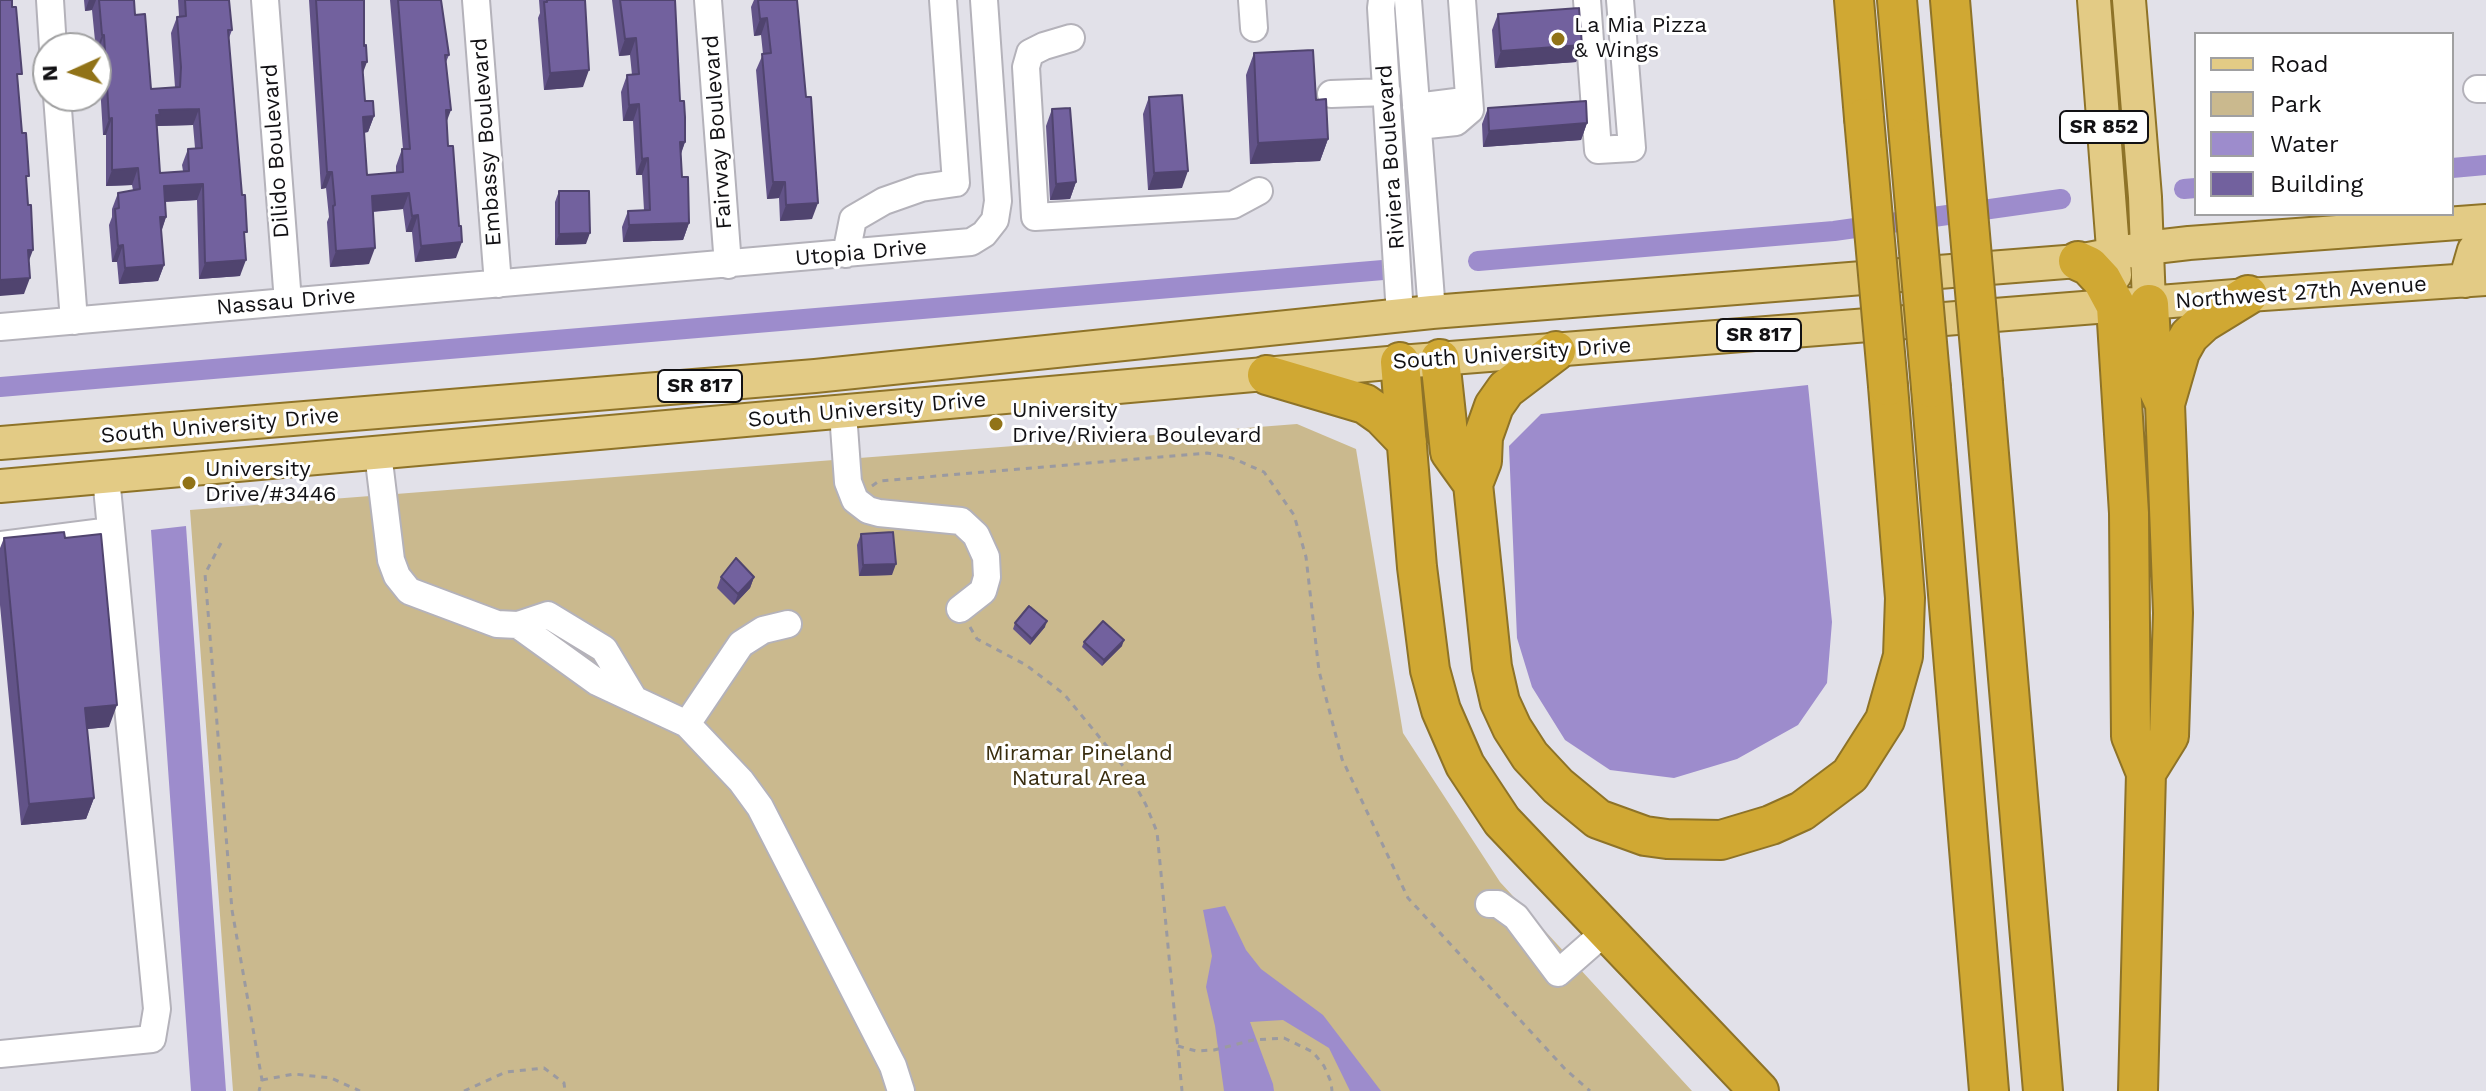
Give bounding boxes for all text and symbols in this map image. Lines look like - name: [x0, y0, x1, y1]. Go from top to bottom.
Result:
- place label: La Mia Pizza & Wings: [1574, 13, 1707, 64]
- marker: La Mia Pizza & Wings: [1549, 30, 1567, 48]
- north arrow: [32, 32, 112, 112]
- legend: [2194, 32, 2454, 216]
- street label: Fairway Boulevard: [698, 34, 738, 230]
- street label: Embassy Boulevard: [467, 37, 507, 247]
- text: Road: [2270, 50, 2329, 78]
- street label: Dilido Boulevard: [257, 63, 295, 239]
- text: N: [37, 64, 62, 82]
- street label: Riviera Boulevard: [1371, 64, 1411, 250]
- text: Park: [2270, 90, 2322, 118]
- road number: SR 852: [2060, 111, 2148, 143]
- text: Water: [2270, 130, 2339, 158]
- text: Building: [2270, 170, 2363, 198]
- street label: Utopia Drive: [794, 234, 928, 272]
- street label: Northwest 27th Avenue: [2174, 271, 2428, 315]
- street label: Nassau Drive: [215, 283, 357, 321]
- road number: SR 817: [1717, 319, 1801, 351]
- street label: South University Drive: [1392, 332, 1632, 376]
- road number: SR 817: [658, 370, 742, 402]
- street label: South University Drive: [747, 386, 987, 434]
- place label: University Drive/Riviera Boulevard: [1012, 398, 1262, 450]
- street label: South University Drive: [100, 402, 340, 450]
- marker: University Drive/Riviera Boulevard: [987, 415, 1005, 433]
- place label: University Drive/#3446: [205, 457, 336, 508]
- marker: University Drive/#3446: [180, 474, 198, 492]
- park label: Miramar Pineland Natural Area: [985, 741, 1173, 792]

